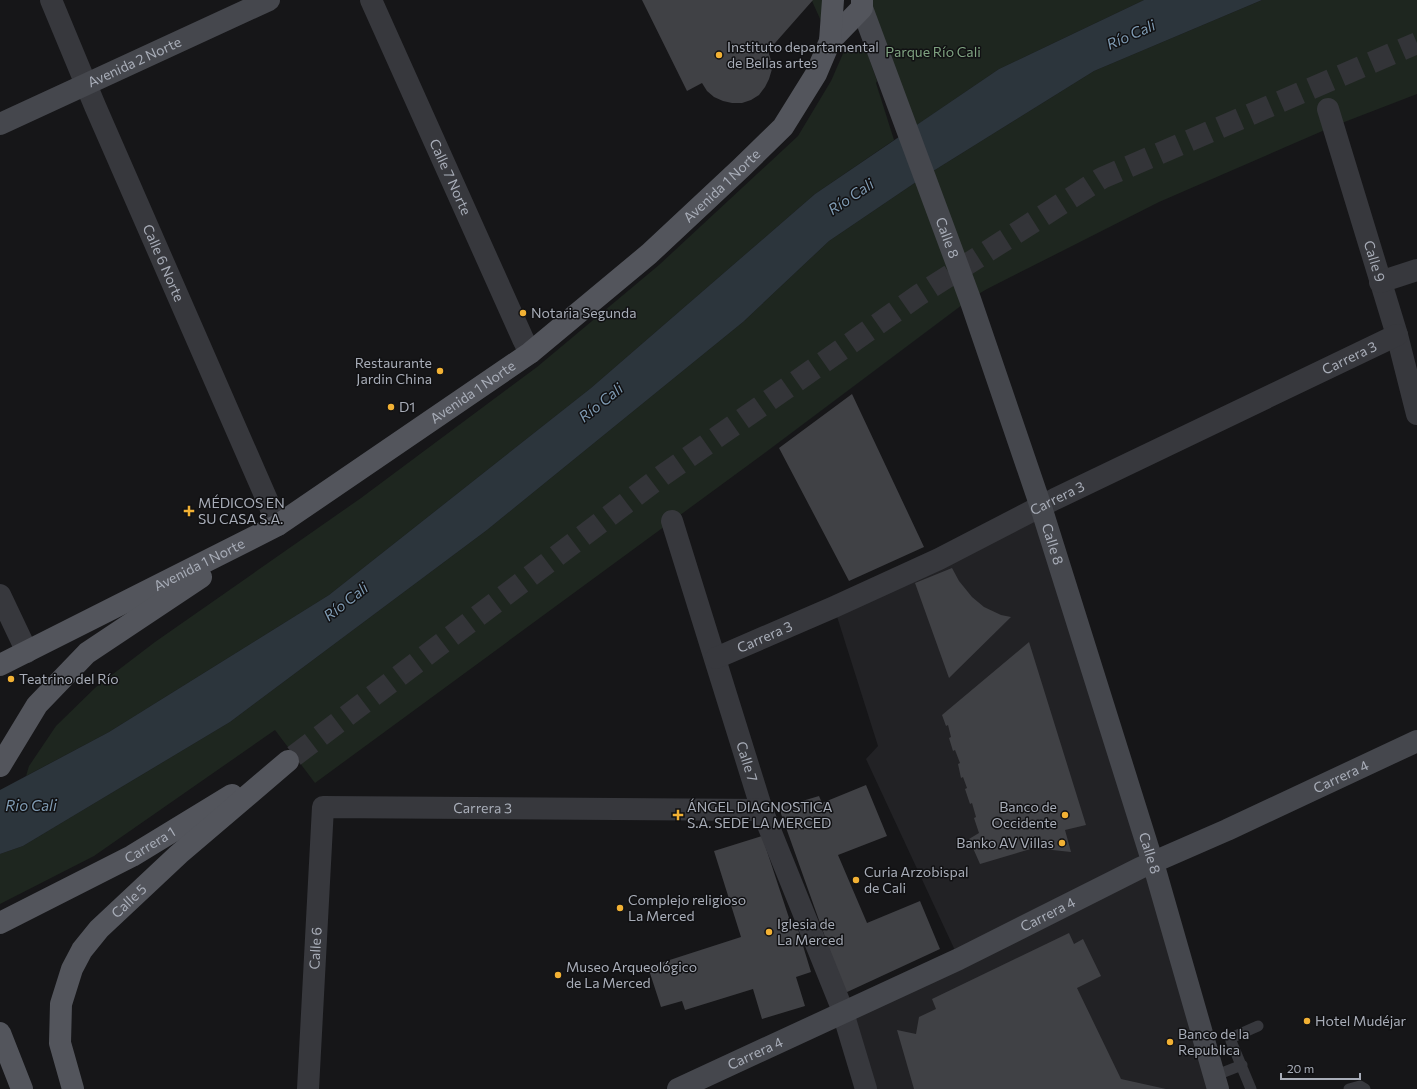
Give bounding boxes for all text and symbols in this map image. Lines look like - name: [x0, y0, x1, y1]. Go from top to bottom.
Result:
- water label: Río Cali: [1103, 15, 1159, 53]
- street label: Avenida 2 Norte: [85, 33, 184, 90]
- place label: Instituto departamental de Bellas artes: [727, 38, 879, 71]
- park label: Parque Río Cali: [885, 43, 981, 60]
- marker: Instituto departamental de Bellas artes: [714, 50, 724, 60]
- street label: Calle 7 Norte: [426, 136, 475, 218]
- street label: Avenida 1 Norte: [679, 145, 764, 226]
- water label: Río Cali: [824, 174, 878, 218]
- street label: Calle 8: [932, 215, 963, 260]
- street label: Calle 6 Norte: [140, 221, 188, 304]
- street label: Calle 9: [1361, 238, 1389, 284]
- place label: Notaria Segunda: [531, 304, 637, 321]
- marker: Notaria Segunda: [518, 308, 528, 318]
- street label: Carrera 3: [1319, 337, 1379, 378]
- place label: Restaurante Jardin China: [355, 354, 432, 387]
- street label: Avenida 1 Norte: [427, 357, 518, 427]
- marker: Restaurante Jardin China: [435, 366, 445, 376]
- water label: Río Cali: [575, 378, 627, 425]
- place label: D1: [399, 398, 415, 415]
- marker: D1: [386, 402, 396, 412]
- street label: Carrera 3: [1027, 477, 1087, 518]
- place label: MÉDICOS EN SU CASA S.A.: [198, 494, 285, 527]
- marker: MÉDICOS EN SU CASA S.A.: [183, 505, 195, 517]
- street label: Calle 8: [1039, 521, 1068, 567]
- street label: Avenida 1 Norte: [151, 534, 247, 594]
- water label: Río Cali: [320, 578, 372, 624]
- street label: Carrera 3: [734, 617, 795, 656]
- place label: Teatrino del Río: [19, 670, 119, 687]
- marker: Teatrino del Río: [6, 674, 16, 684]
- street label: Calle 7: [733, 739, 762, 784]
- street label: Carrera 4: [1310, 756, 1372, 796]
- water label: Rio Cali: [5, 796, 58, 814]
- place label: ÁNGEL DIAGNOSTICA S.A. SEDE LA MERCED: [687, 798, 833, 831]
- place label: Banco de Occidente: [992, 798, 1057, 831]
- street label: Carrera 3: [453, 799, 512, 816]
- marker: ÁNGEL DIAGNOSTICA S.A. SEDE LA MERCED: [672, 809, 684, 821]
- marker: Banco de Occidente: [1060, 810, 1070, 820]
- street label: Carrera 1: [121, 823, 178, 866]
- street label: Calle 8: [1136, 830, 1165, 876]
- place label: Banko AV Villas: [956, 834, 1054, 851]
- marker: Banko AV Villas: [1057, 838, 1067, 848]
- place label: Curia Arzobispal de Cali: [864, 863, 969, 896]
- marker: Curia Arzobispal de Cali: [851, 875, 861, 885]
- street label: Calle 5: [107, 880, 150, 921]
- place label: Complejo religioso La Merced: [628, 891, 746, 924]
- street label: Carrera 4: [1017, 893, 1078, 935]
- marker: Complejo religioso La Merced: [615, 903, 625, 913]
- place label: Iglesia de La Merced: [777, 915, 844, 948]
- street label: Calle 6: [305, 926, 325, 970]
- marker: Iglesia de La Merced: [764, 927, 774, 937]
- place label: Museo Arqueológico de La Merced: [566, 958, 697, 991]
- marker: Museo Arqueológico de La Merced: [553, 970, 563, 980]
- place label: Hotel Mudéjar: [1315, 1012, 1407, 1029]
- marker: Hotel Mudéjar: [1302, 1016, 1312, 1026]
- place label: Banco de la Republica: [1178, 1025, 1249, 1058]
- street label: Carrera 4: [725, 1032, 786, 1073]
- marker: Banco de la Republica: [1165, 1037, 1175, 1047]
- scale bar: [1281, 1055, 1360, 1081]
- text: 20 m: [1287, 1061, 1314, 1075]

